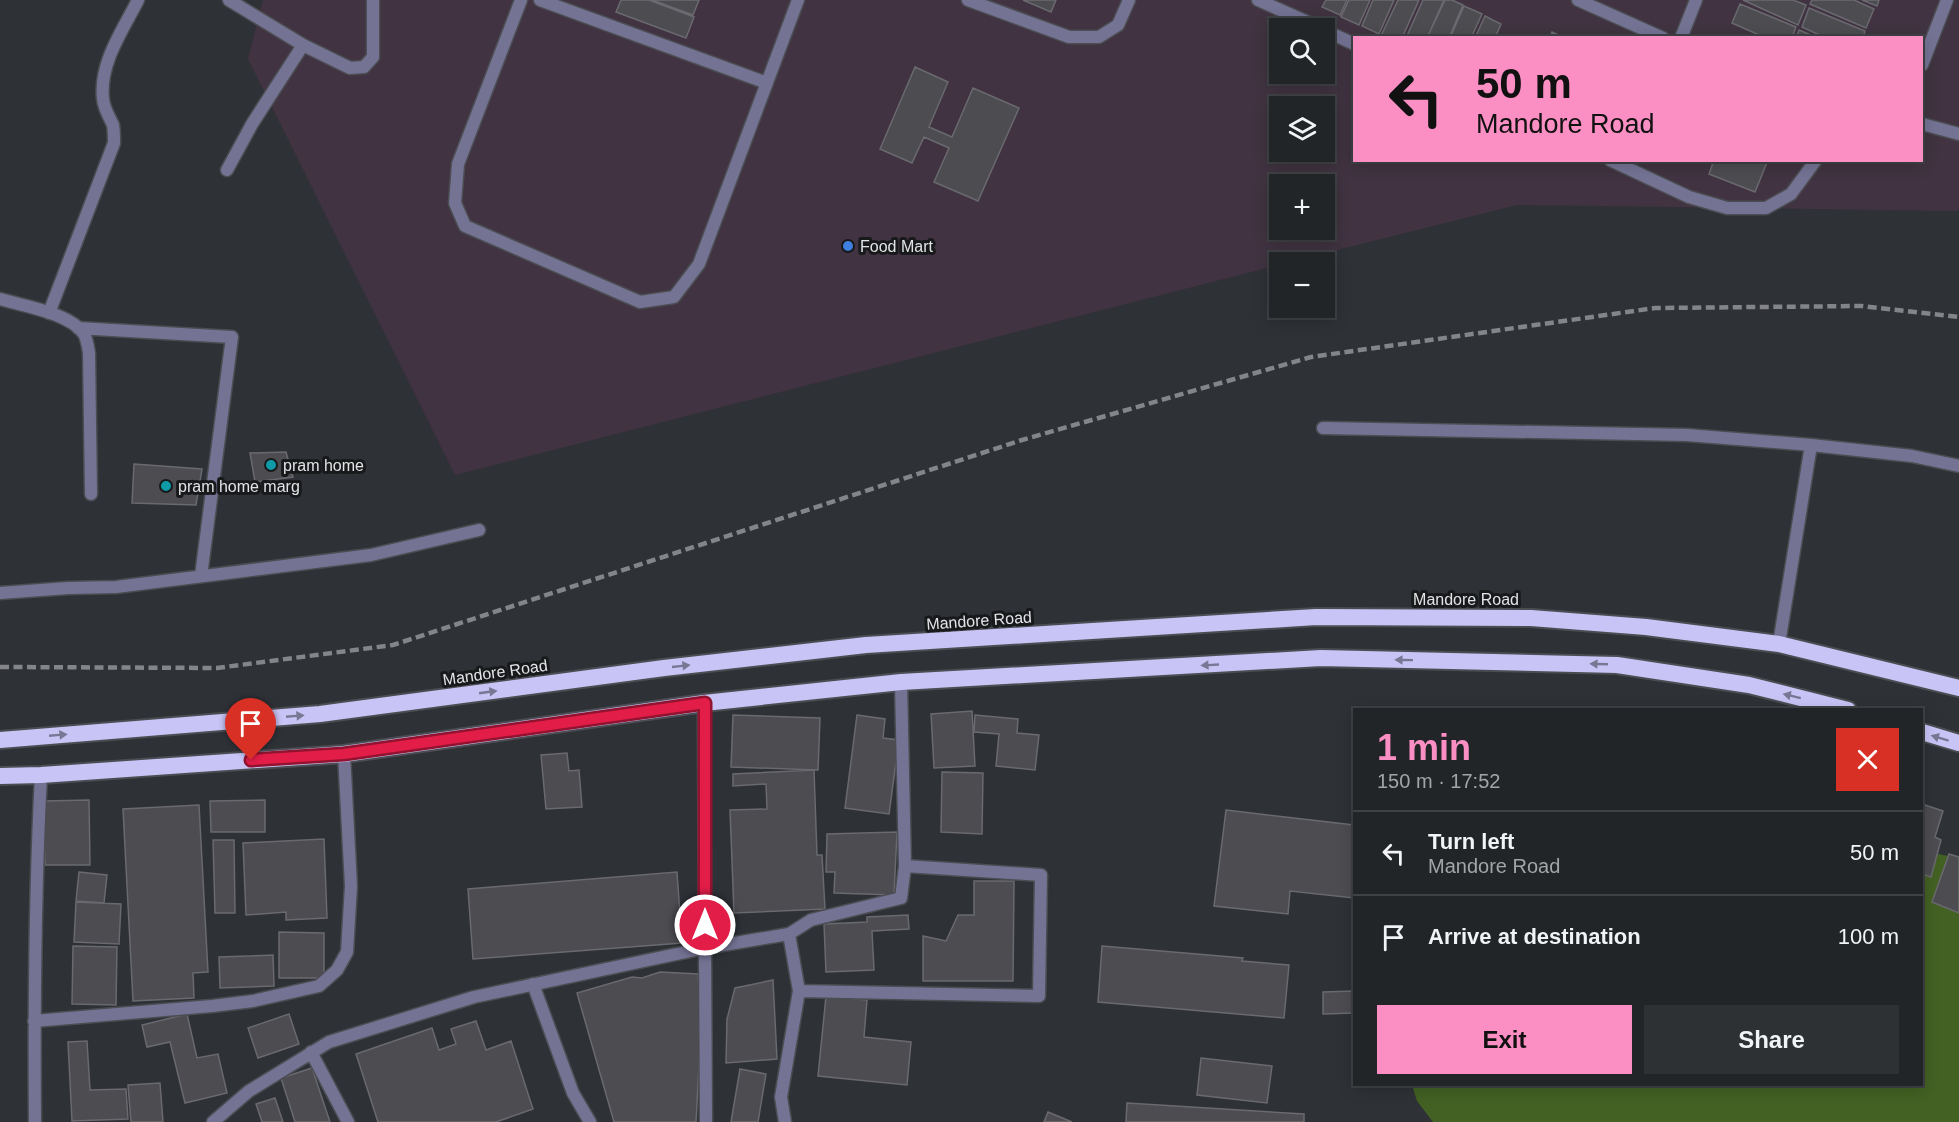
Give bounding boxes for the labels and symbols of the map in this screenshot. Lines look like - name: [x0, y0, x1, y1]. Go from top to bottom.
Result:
- place label: Food Mart: [860, 238, 933, 255]
- marker: Food Mart: [841, 239, 855, 253]
- place label: pram home: [283, 457, 364, 474]
- marker: pram home: [264, 458, 278, 472]
- place label: pram home marg: [178, 478, 300, 495]
- marker: pram home marg: [159, 479, 173, 493]
- street label: Mandore Road: [1413, 591, 1519, 608]
- street label: Mandore Road: [926, 608, 1032, 633]
- one-way arrow: [1395, 655, 1414, 664]
- street label: Mandore Road: [441, 657, 549, 688]
- one-way arrow: [1200, 660, 1219, 669]
- one-way arrow: [1590, 660, 1609, 669]
- one-way arrow: [672, 661, 691, 671]
- one-way arrow: [479, 687, 498, 696]
- one-way arrow: [1782, 690, 1801, 700]
- pin: [225, 698, 276, 760]
- one-way arrow: [285, 711, 304, 721]
- one-way arrow: [49, 730, 68, 740]
- one-way arrow: [1931, 732, 1949, 742]
- position arrow: [673, 893, 737, 957]

